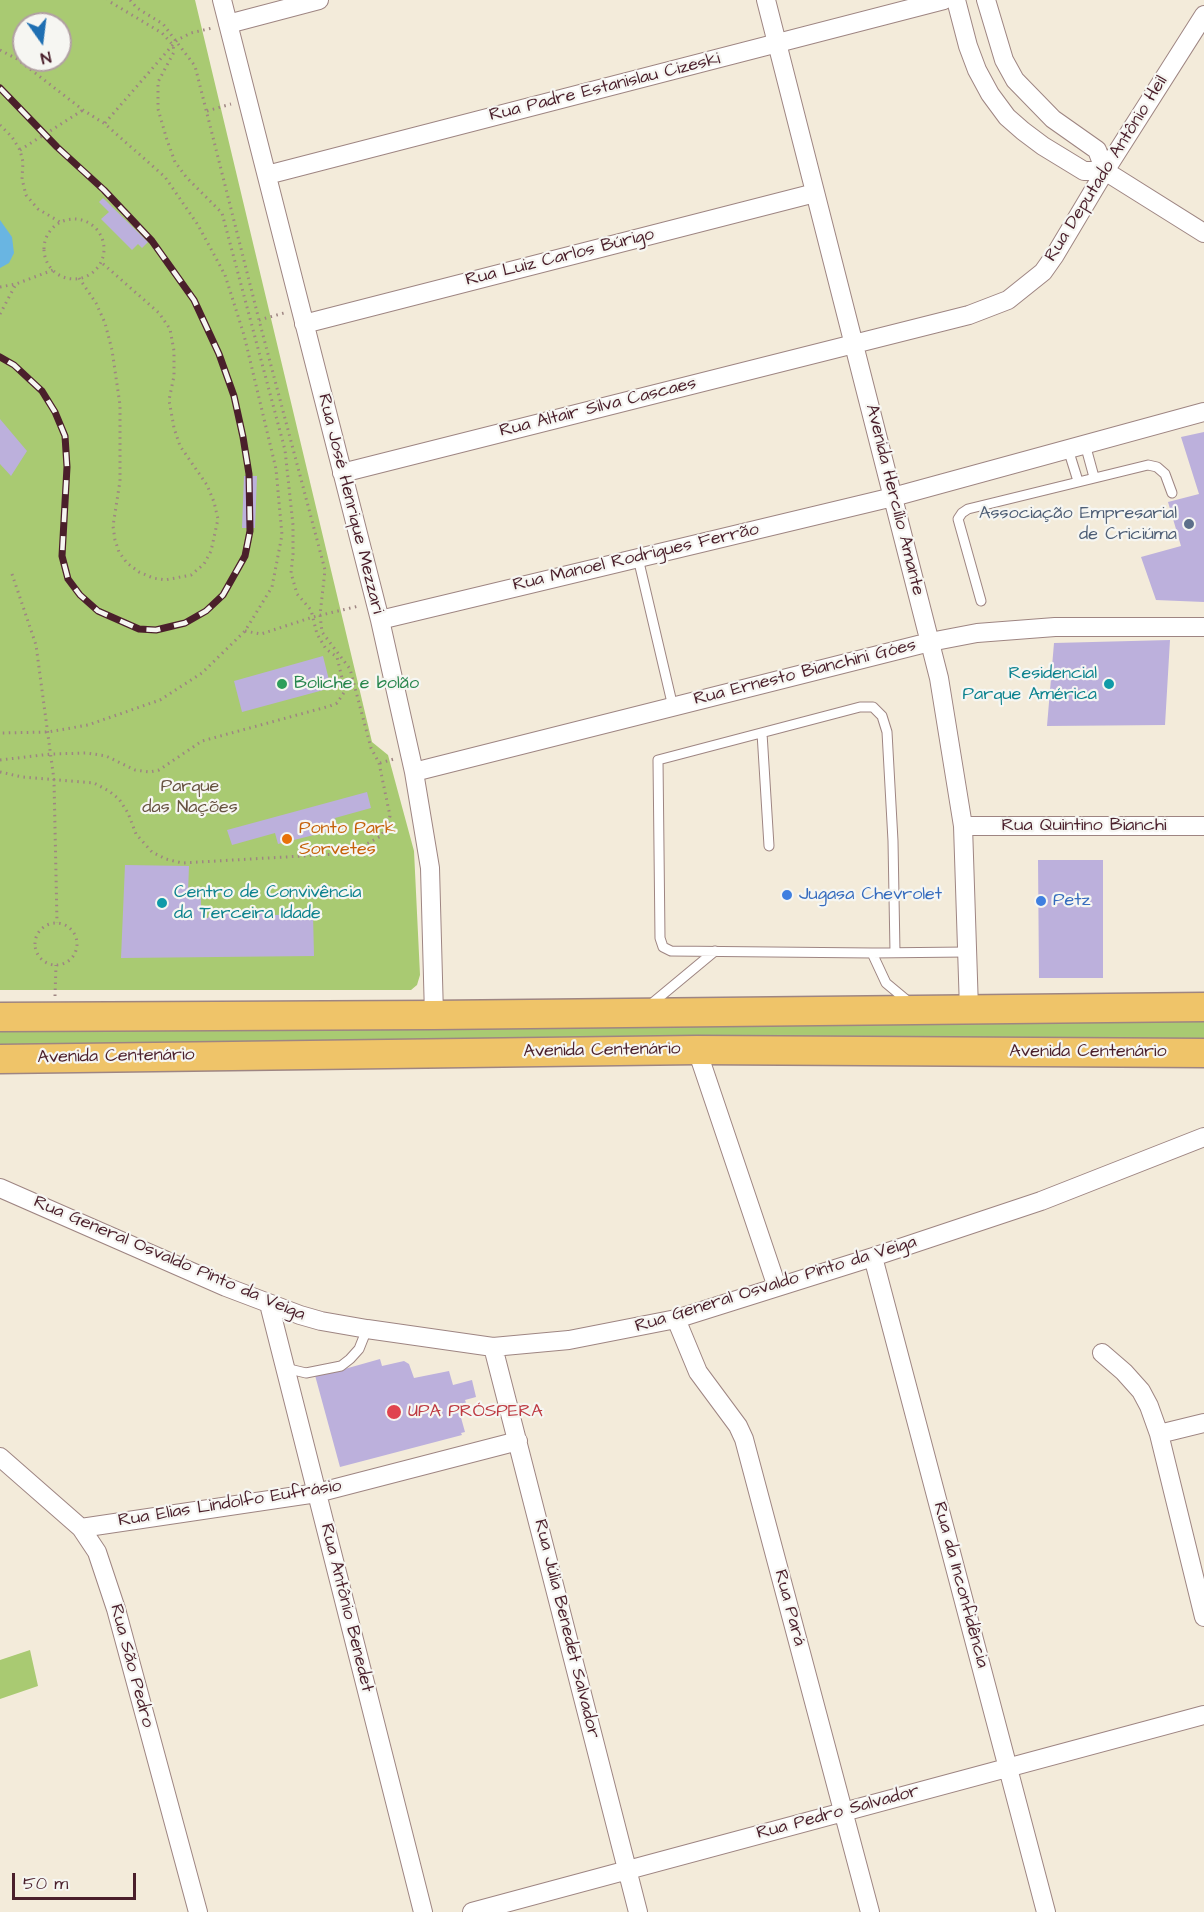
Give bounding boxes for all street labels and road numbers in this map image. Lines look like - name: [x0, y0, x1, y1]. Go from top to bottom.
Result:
- street label: Rua Padre Estanislau Cizeski: [487, 49, 723, 127]
- street label: Rua Deputado Antônio Heil: [1041, 72, 1173, 266]
- street label: Rua Luiz Carlos Búrigo: [463, 224, 657, 292]
- street label: Rua Altair Silva Cascaes: [497, 373, 699, 443]
- street label: Rua José Henrique Mezzari: [312, 392, 388, 616]
- street label: Avenida Hercílio Amante: [860, 402, 928, 598]
- street label: Rua Manoel Rodrigues Ferrão: [511, 519, 761, 597]
- street label: Rua Ernesto Bianchini Góes: [692, 635, 918, 711]
- street label: Rua Quintino Bianchi: [1001, 815, 1167, 837]
- street label: Avenida Centenário: [523, 1039, 681, 1063]
- street label: Avenida Centenário: [1009, 1041, 1167, 1063]
- street label: Avenida Centenário: [37, 1045, 195, 1069]
- street label: Rua General Osvaldo Pinto da Veiga: [30, 1192, 308, 1326]
- street label: Rua General Osvaldo Pinto da Veiga: [633, 1232, 919, 1338]
- street label: Rua Elias Lindolfo Eufrásio: [117, 1476, 343, 1532]
- street label: Rua da Inconfidência: [927, 1500, 993, 1670]
- street label: Rua Júlia Benedet Salvador: [528, 1517, 604, 1741]
- street label: Rua Antônio Benedet: [315, 1522, 377, 1694]
- street label: Rua Pará: [768, 1568, 810, 1648]
- street label: Rua São Pedro: [104, 1602, 158, 1730]
- street label: Rua Pedro Salvador: [754, 1781, 922, 1845]

